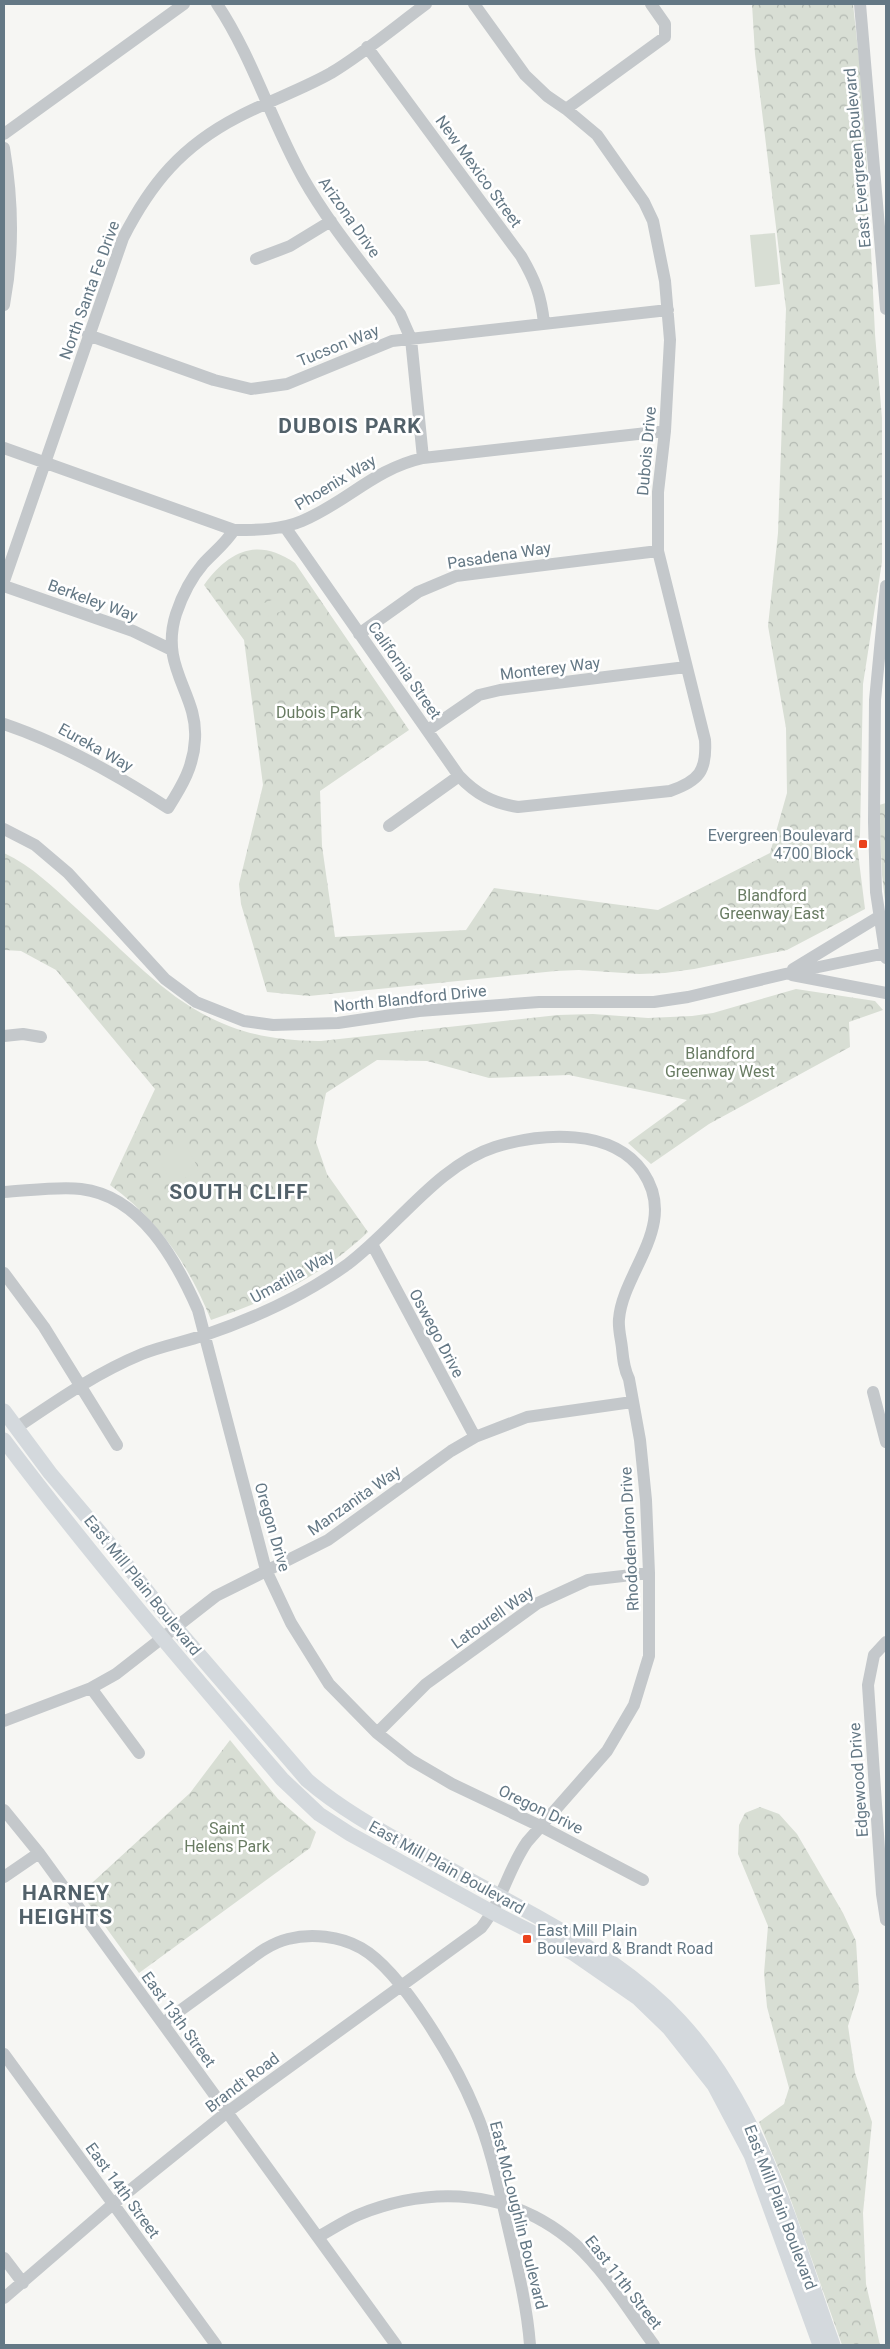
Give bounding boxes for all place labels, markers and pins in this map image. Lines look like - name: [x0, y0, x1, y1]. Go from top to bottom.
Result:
- place label: Evergreen Boulevard 4700 Block: [708, 826, 854, 863]
- marker: Evergreen Boulevard 4700 Block: [857, 838, 869, 850]
- place label: East Mill Plain Boulevard & Brandt Road: [537, 1921, 713, 1958]
- marker: East Mill Plain Boulevard & Brandt Road: [521, 1933, 533, 1945]

